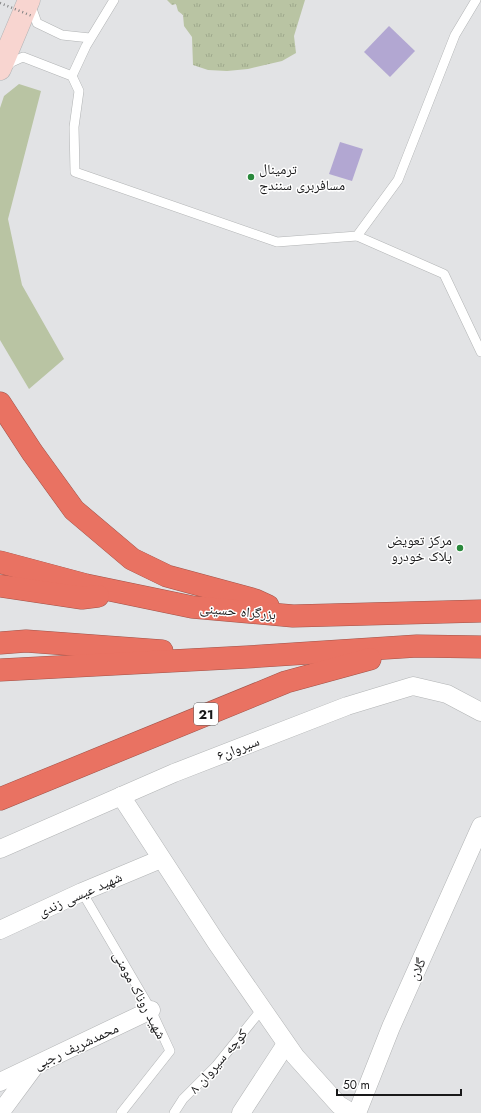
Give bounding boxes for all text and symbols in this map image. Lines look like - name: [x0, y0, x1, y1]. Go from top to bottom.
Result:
- place label: ترمینال مسافربری سنندج: [259, 159, 345, 195]
- marker: ترمینال مسافربری سنندج: [246, 172, 256, 182]
- place label: مرکز تعویض پلاک خودرو: [387, 530, 452, 566]
- marker: مرکز تعویض پلاک خودرو: [455, 543, 465, 553]
- street label: بزرگراه حسینی: [199, 598, 277, 624]
- road number: 21: [194, 703, 218, 725]
- street label: سیروان۶: [214, 731, 262, 765]
- street label: شهید عیسی زندی: [35, 867, 125, 921]
- street label: شهید روناک مومنی: [108, 947, 172, 1043]
- street label: گلان: [403, 954, 431, 983]
- street label: محمدشریف رجبی: [30, 1018, 122, 1074]
- street label: کوچه سیروان ۸: [184, 1024, 252, 1098]
- scale bar: [337, 1071, 461, 1097]
- text: 50 m: [343, 1076, 370, 1094]

